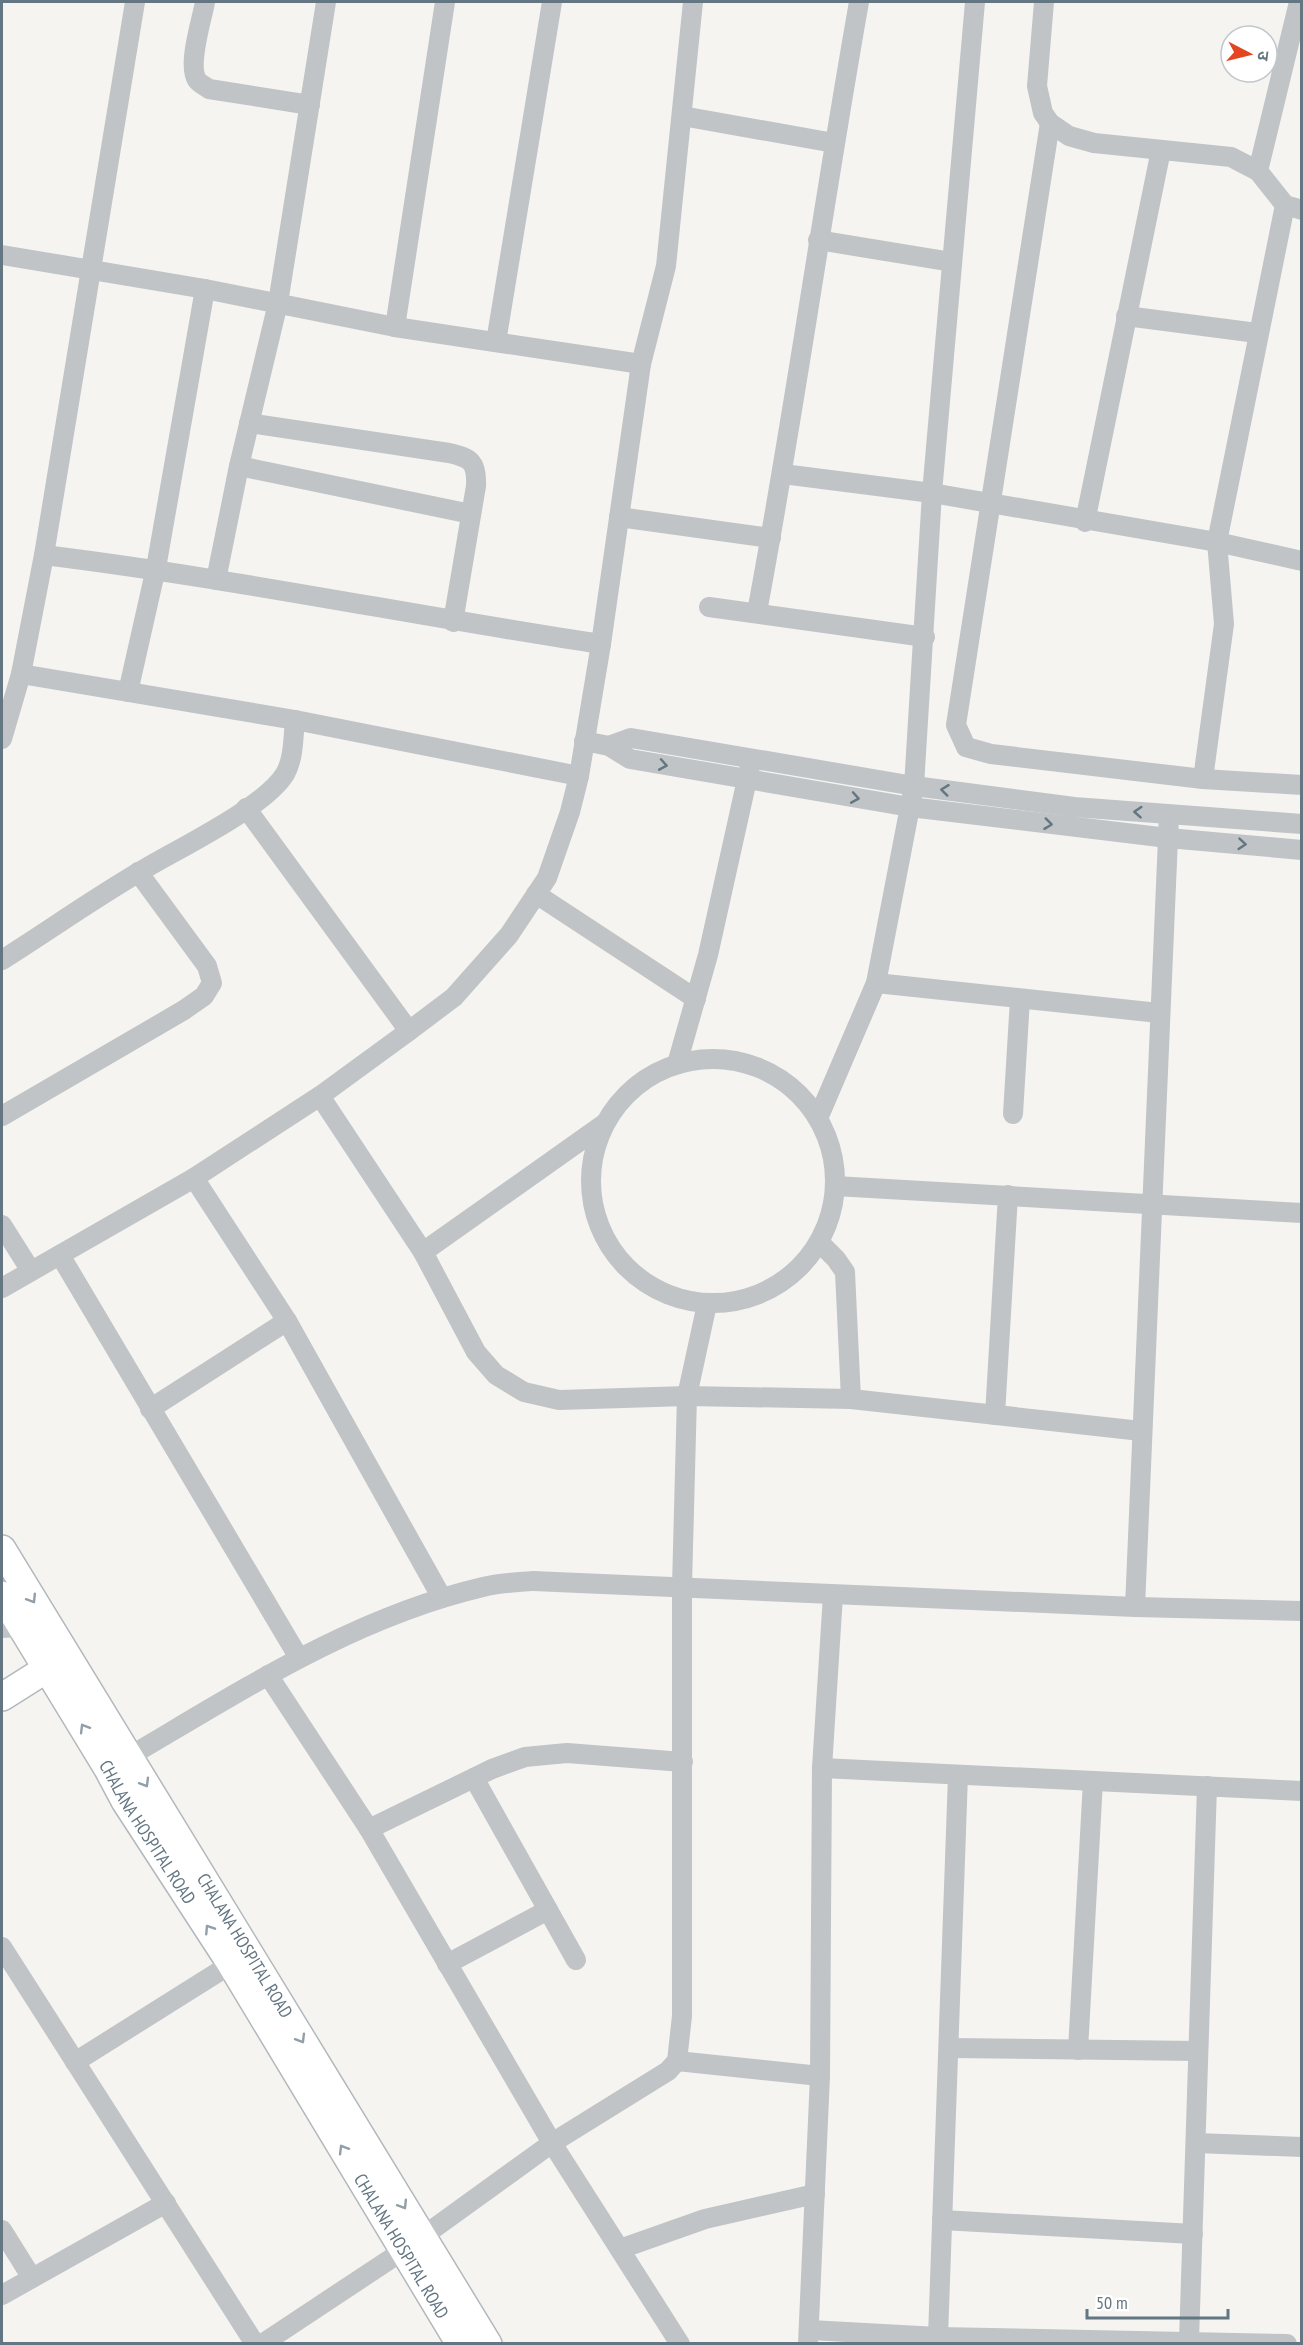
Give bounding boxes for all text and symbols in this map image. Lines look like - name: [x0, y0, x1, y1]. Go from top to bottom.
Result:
- north arrow: [1219, 24, 1279, 84]
- text: उ: [1253, 50, 1274, 62]
- one-way arrow: [657, 758, 667, 771]
- one-way arrow: [940, 785, 949, 797]
- one-way arrow: [850, 791, 860, 803]
- one-way arrow: [1134, 806, 1143, 819]
- one-way arrow: [1044, 817, 1053, 829]
- one-way arrow: [1238, 837, 1247, 850]
- one-way arrow: [25, 1593, 37, 1603]
- one-way arrow: [79, 1724, 91, 1734]
- street label: CHALANA HOSPITAL ROAD: [94, 1756, 201, 1908]
- one-way arrow: [138, 1777, 150, 1787]
- street label: CHALANA HOSPITAL ROAD: [192, 1869, 298, 2022]
- one-way arrow: [204, 1925, 216, 1935]
- one-way arrow: [294, 2033, 306, 2043]
- one-way arrow: [339, 2145, 350, 2155]
- street label: CHALANA HOSPITAL ROAD: [349, 2169, 454, 2323]
- one-way arrow: [396, 2199, 408, 2209]
- scale bar: [1087, 2282, 1228, 2320]
- text: 50 m: [1096, 2291, 1128, 2314]

